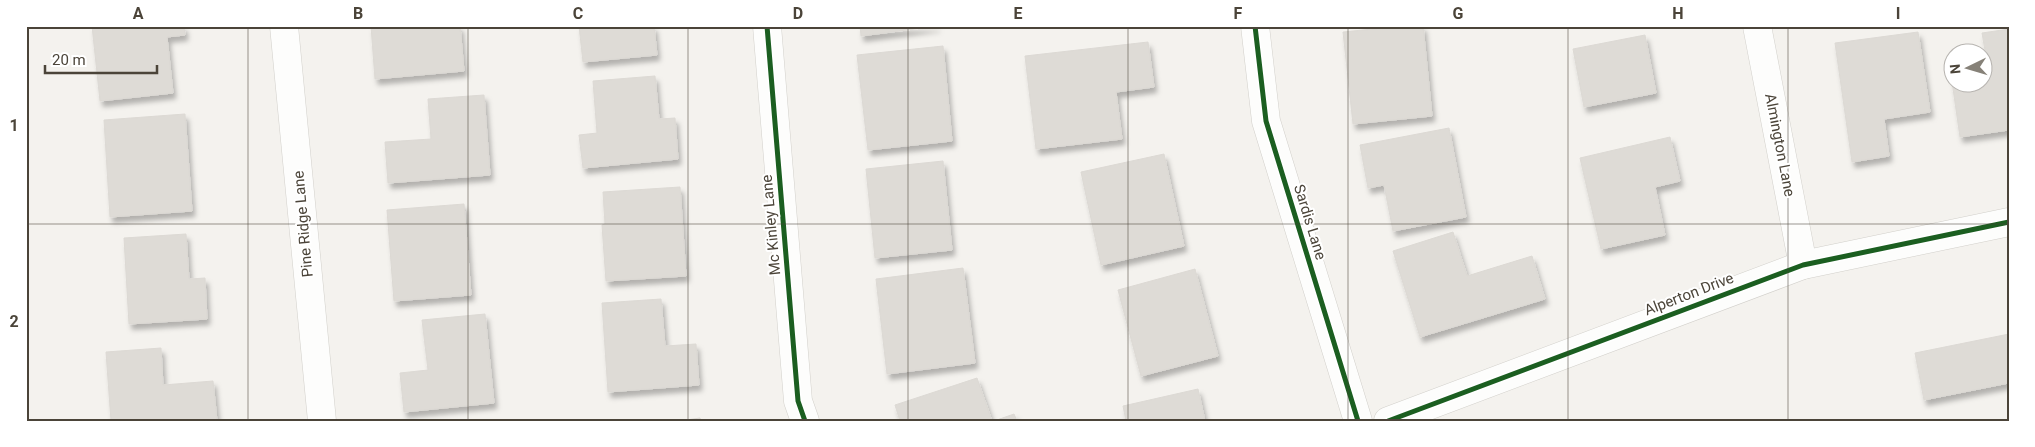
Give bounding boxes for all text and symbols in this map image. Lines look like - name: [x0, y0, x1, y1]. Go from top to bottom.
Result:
- text: A: [133, 4, 144, 23]
- text: B: [353, 4, 363, 23]
- text: C: [573, 4, 583, 23]
- text: D: [793, 4, 803, 23]
- text: E: [1014, 4, 1023, 23]
- text: F: [1234, 4, 1243, 23]
- text: G: [1453, 4, 1464, 23]
- text: H: [1672, 4, 1684, 23]
- text: I: [1896, 4, 1900, 23]
- scale bar: [45, 42, 158, 74]
- north arrow: [1942, 42, 1992, 92]
- text: 20 m: [52, 51, 86, 69]
- text: N: [1947, 64, 1963, 75]
- street label: Almington Lane: [1761, 92, 1799, 198]
- text: 1: [9, 116, 19, 135]
- street label: Pine Ridge Lane: [289, 170, 317, 278]
- street label: Mc Kinley Lane: [758, 174, 784, 276]
- street label: Sardis Lane: [1290, 182, 1330, 262]
- street label: Alperton Drive: [1642, 269, 1736, 319]
- text: 2: [9, 312, 19, 331]

